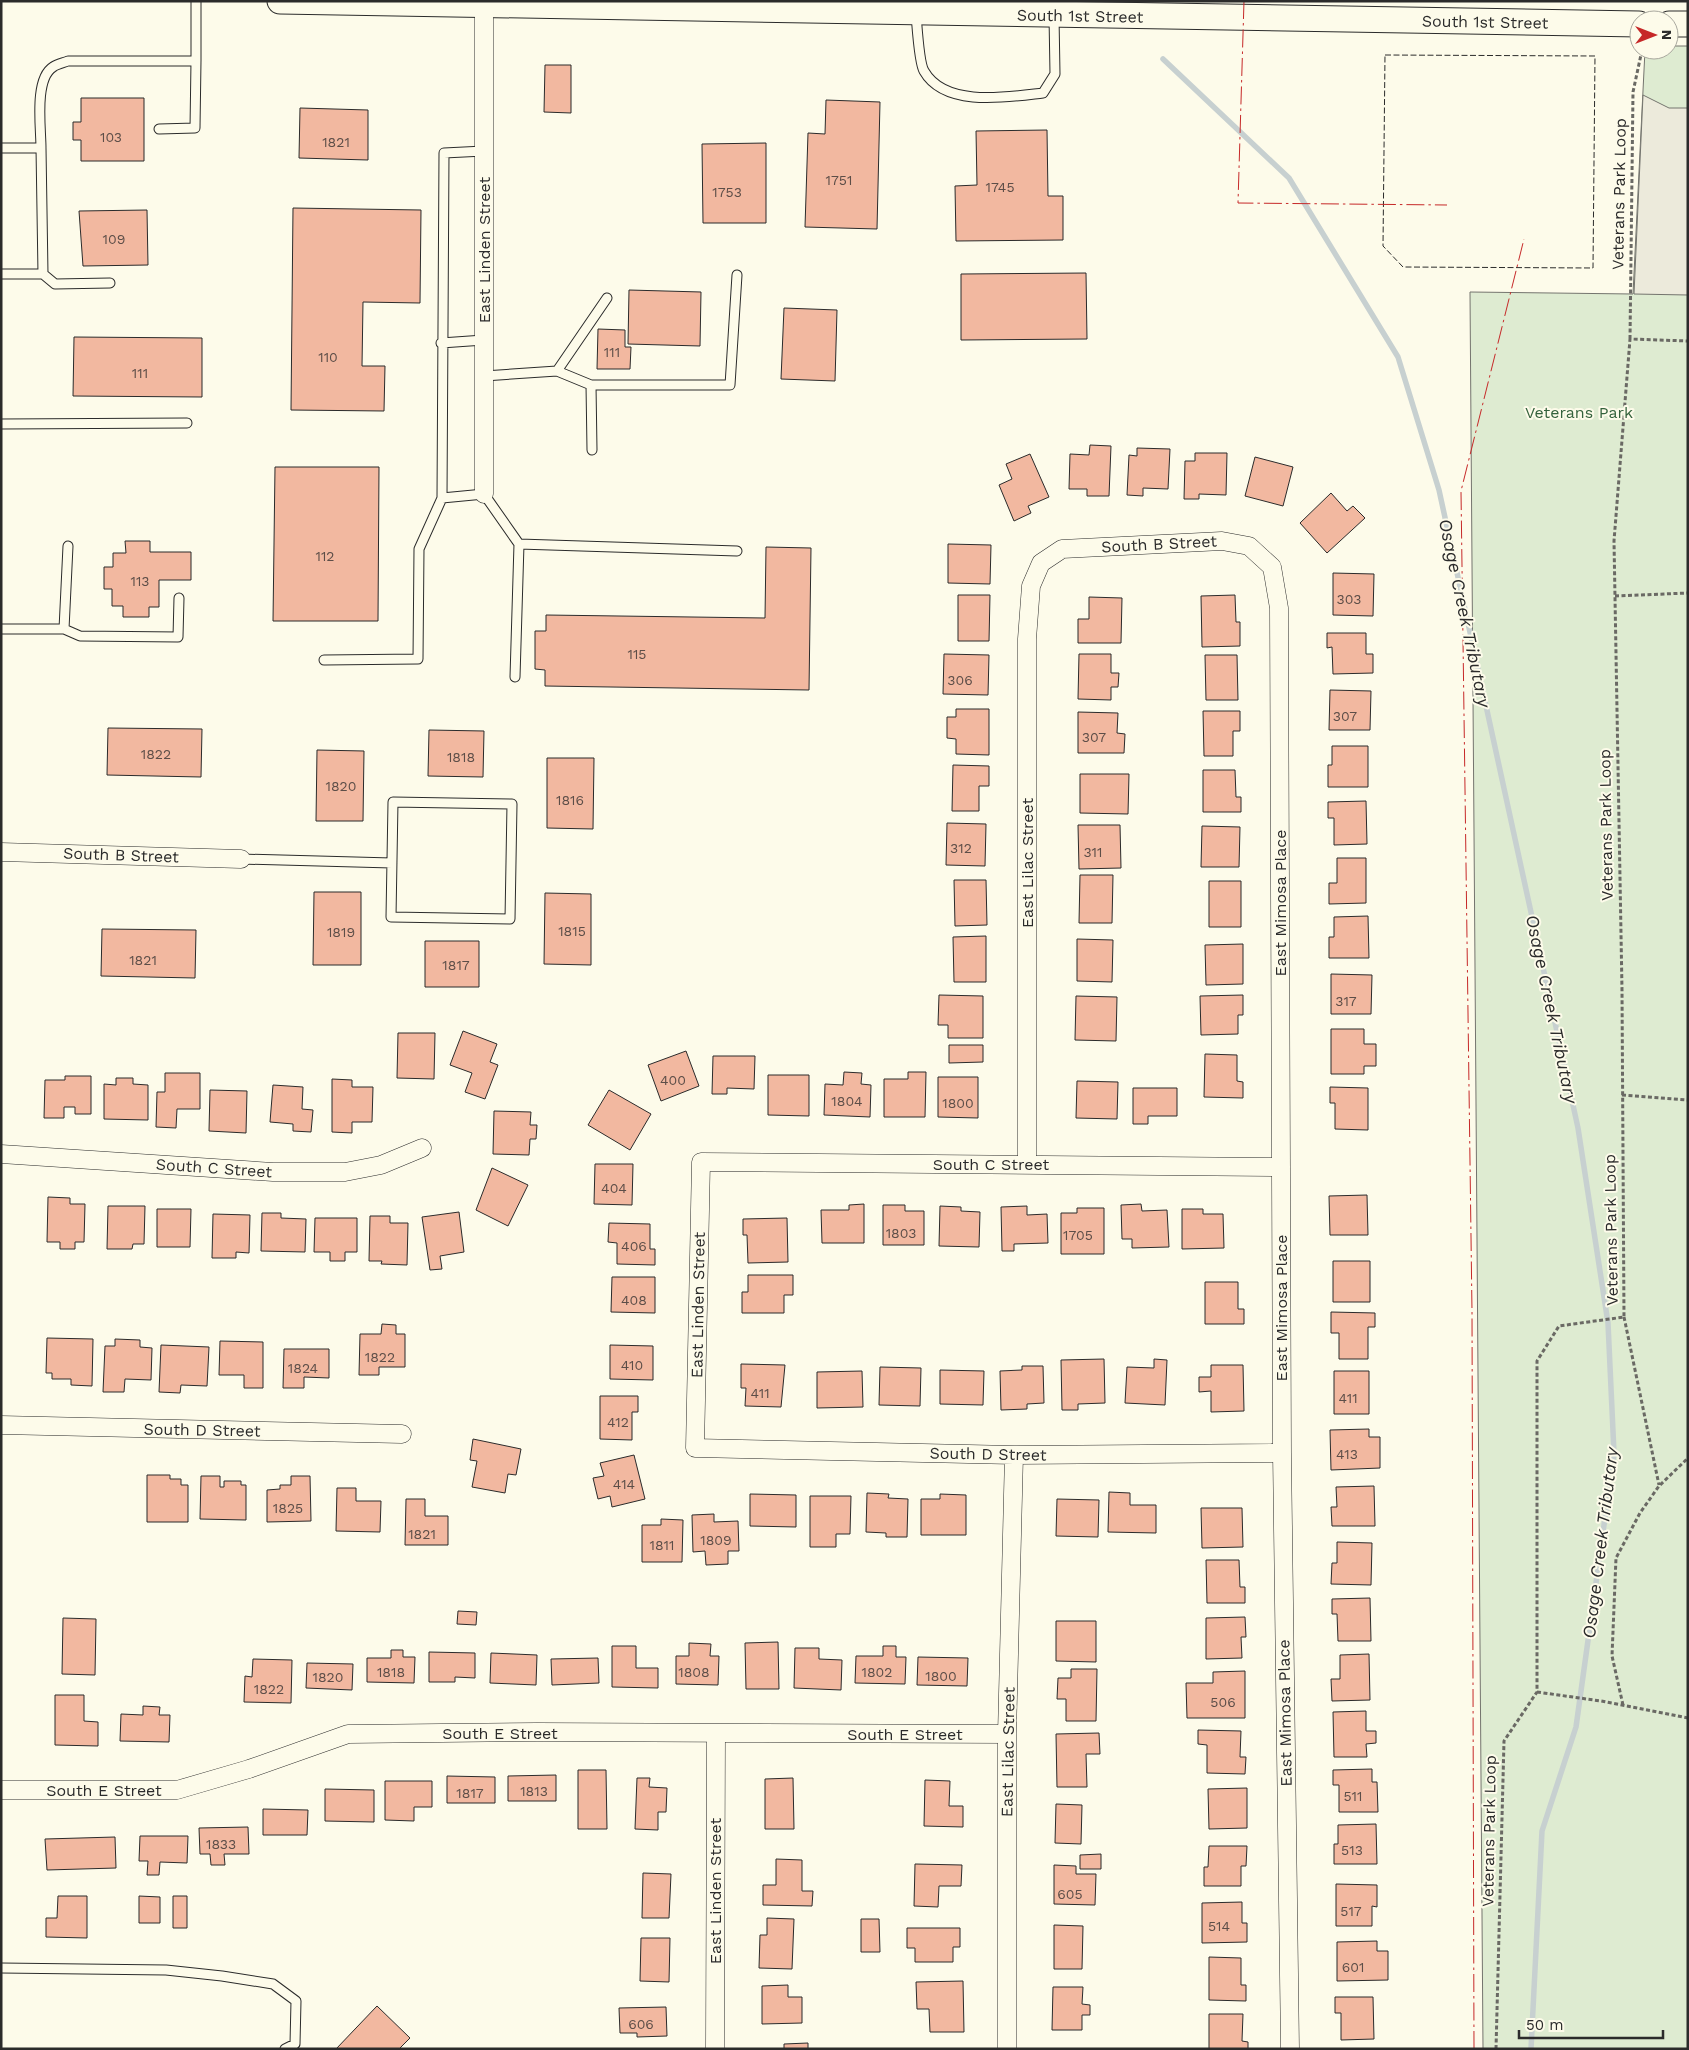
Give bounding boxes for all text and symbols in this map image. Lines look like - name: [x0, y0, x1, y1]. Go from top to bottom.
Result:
- street label: South 1st Street: [1017, 5, 1144, 27]
- north arrow: [1629, 10, 1679, 60]
- street label: South 1st Street: [1422, 11, 1549, 33]
- text: N: [1659, 30, 1675, 40]
- street label: Veterans Park Loop: [1608, 118, 1630, 270]
- house number: 103: [100, 129, 122, 145]
- house number: 1821: [322, 134, 350, 150]
- house number: 1751: [826, 172, 852, 188]
- street label: East Linden Street: [475, 177, 494, 323]
- house number: 1745: [985, 179, 1015, 195]
- house number: 1753: [712, 184, 742, 200]
- house number: 109: [103, 231, 125, 247]
- house number: 111: [604, 344, 620, 360]
- house number: 110: [318, 349, 338, 365]
- house number: 111: [132, 365, 148, 381]
- park label: Veterans Park: [1525, 403, 1633, 422]
- water label: Osage Creek Tributary: [1435, 517, 1496, 711]
- street label: South B Street: [1101, 531, 1218, 557]
- house number: 112: [315, 548, 335, 564]
- house number: 113: [130, 573, 150, 589]
- house number: 303: [1337, 591, 1361, 607]
- house number: 115: [627, 646, 647, 662]
- house number: 306: [947, 672, 973, 688]
- house number: 307: [1333, 708, 1357, 724]
- house number: 307: [1082, 729, 1106, 745]
- house number: 1822: [141, 746, 171, 762]
- house number: 1818: [447, 749, 475, 765]
- street label: Veterans Park Loop: [1595, 749, 1617, 901]
- house number: 1820: [326, 778, 356, 794]
- house number: 1816: [556, 792, 584, 808]
- street label: East Lilac Street: [1018, 798, 1037, 928]
- street label: East Mimosa Place: [1271, 829, 1290, 977]
- house number: 312: [950, 840, 972, 856]
- street label: South B Street: [63, 843, 180, 867]
- house number: 311: [1083, 844, 1103, 860]
- water label: Osage Creek Tributary: [1522, 913, 1583, 1107]
- house number: 1815: [558, 923, 586, 939]
- house number: 1819: [327, 924, 355, 940]
- house number: 1821: [129, 952, 157, 968]
- house number: 1817: [442, 957, 470, 973]
- house number: 317: [1335, 993, 1357, 1009]
- house number: 400: [660, 1072, 686, 1088]
- house number: 1804: [831, 1093, 863, 1109]
- house number: 1800: [942, 1095, 974, 1111]
- street label: South C Street: [155, 1154, 273, 1182]
- street label: Veterans Park Loop: [1600, 1154, 1622, 1306]
- street label: South C Street: [933, 1155, 1049, 1174]
- house number: 404: [601, 1180, 627, 1196]
- house number: 1803: [886, 1225, 916, 1241]
- house number: 1705: [1063, 1227, 1093, 1243]
- street label: East Linden Street: [687, 1231, 709, 1378]
- street label: East Mimosa Place: [1272, 1234, 1291, 1382]
- house number: 406: [621, 1238, 647, 1254]
- house number: 408: [621, 1292, 647, 1308]
- house number: 1822: [365, 1349, 395, 1365]
- house number: 410: [621, 1357, 643, 1373]
- house number: 1824: [288, 1360, 318, 1376]
- house number: 411: [750, 1385, 770, 1401]
- house number: 411: [1338, 1390, 1358, 1406]
- house number: 412: [607, 1414, 629, 1430]
- street label: South D Street: [143, 1419, 261, 1441]
- street label: South D Street: [929, 1443, 1047, 1465]
- water label: Osage Creek Tributary: [1578, 1444, 1622, 1640]
- house number: 413: [1336, 1446, 1358, 1462]
- house number: 414: [613, 1476, 635, 1492]
- house number: 1825: [273, 1500, 303, 1516]
- house number: 1821: [408, 1526, 436, 1542]
- house number: 1809: [700, 1532, 732, 1548]
- house number: 1811: [649, 1537, 675, 1553]
- street label: East Mimosa Place: [1274, 1639, 1296, 1787]
- house number: 1818: [377, 1664, 405, 1680]
- house number: 1808: [678, 1664, 710, 1680]
- house number: 1802: [862, 1664, 892, 1680]
- house number: 1800: [925, 1668, 957, 1684]
- house number: 1820: [313, 1669, 343, 1685]
- house number: 1822: [254, 1681, 284, 1697]
- street label: East Lilac Street: [997, 1686, 1019, 1817]
- house number: 506: [1210, 1694, 1236, 1710]
- street label: South E Street: [442, 1724, 558, 1743]
- street label: South E Street: [847, 1725, 963, 1744]
- street label: Veterans Park Loop: [1478, 1755, 1500, 1907]
- street label: South E Street: [46, 1781, 162, 1800]
- house number: 1813: [520, 1783, 548, 1799]
- house number: 1817: [456, 1785, 484, 1801]
- house number: 511: [1343, 1788, 1363, 1804]
- street label: East Linden Street: [706, 1818, 725, 1964]
- house number: 1833: [206, 1836, 236, 1852]
- house number: 513: [1341, 1842, 1363, 1858]
- house number: 605: [1057, 1886, 1083, 1902]
- house number: 517: [1340, 1903, 1362, 1919]
- house number: 514: [1208, 1918, 1230, 1934]
- house number: 601: [1342, 1959, 1364, 1975]
- scale bar: [1519, 2008, 1663, 2040]
- house number: 606: [628, 2016, 654, 2032]
- text: 50 m: [1526, 2016, 1563, 2034]

